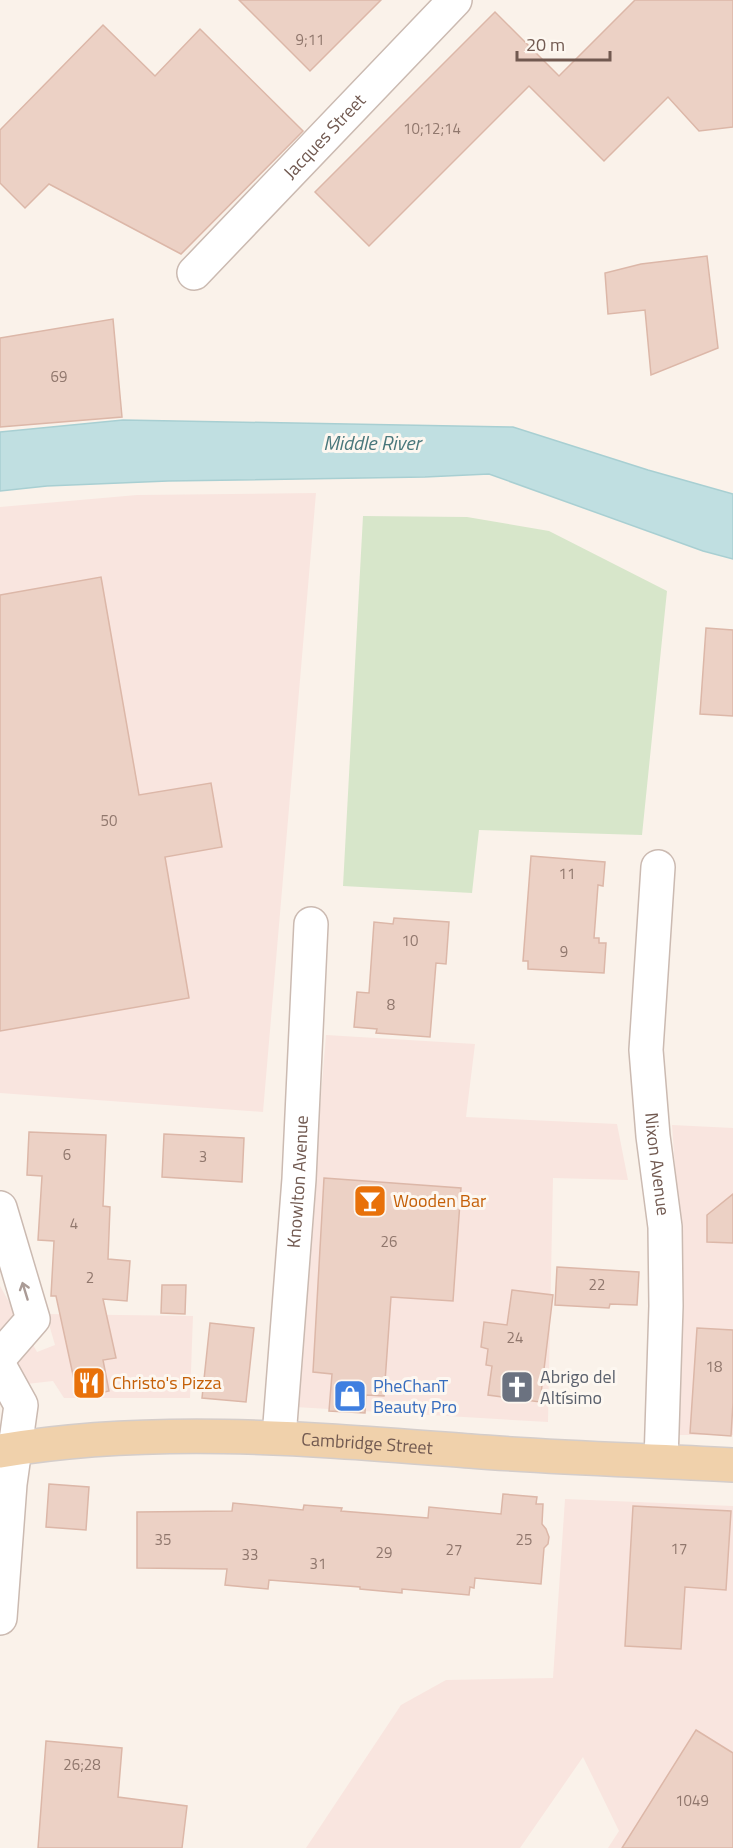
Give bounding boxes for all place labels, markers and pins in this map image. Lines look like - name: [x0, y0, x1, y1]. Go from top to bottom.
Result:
- bar icon: Wooden Bar: [352, 1183, 388, 1219]
- place label: Wooden Bar: [393, 1187, 486, 1214]
- place label: Abrigo del Altísimo: [540, 1363, 616, 1411]
- restaurant icon: Christo's Pizza: [71, 1365, 107, 1401]
- place label: Christo's Pizza: [112, 1369, 222, 1396]
- church icon: Abrigo del Altísimo: [499, 1369, 535, 1405]
- place label: PheChanT Beauty Pro: [373, 1372, 457, 1420]
- shop icon: PheChanT Beauty Pro: [332, 1378, 368, 1414]

